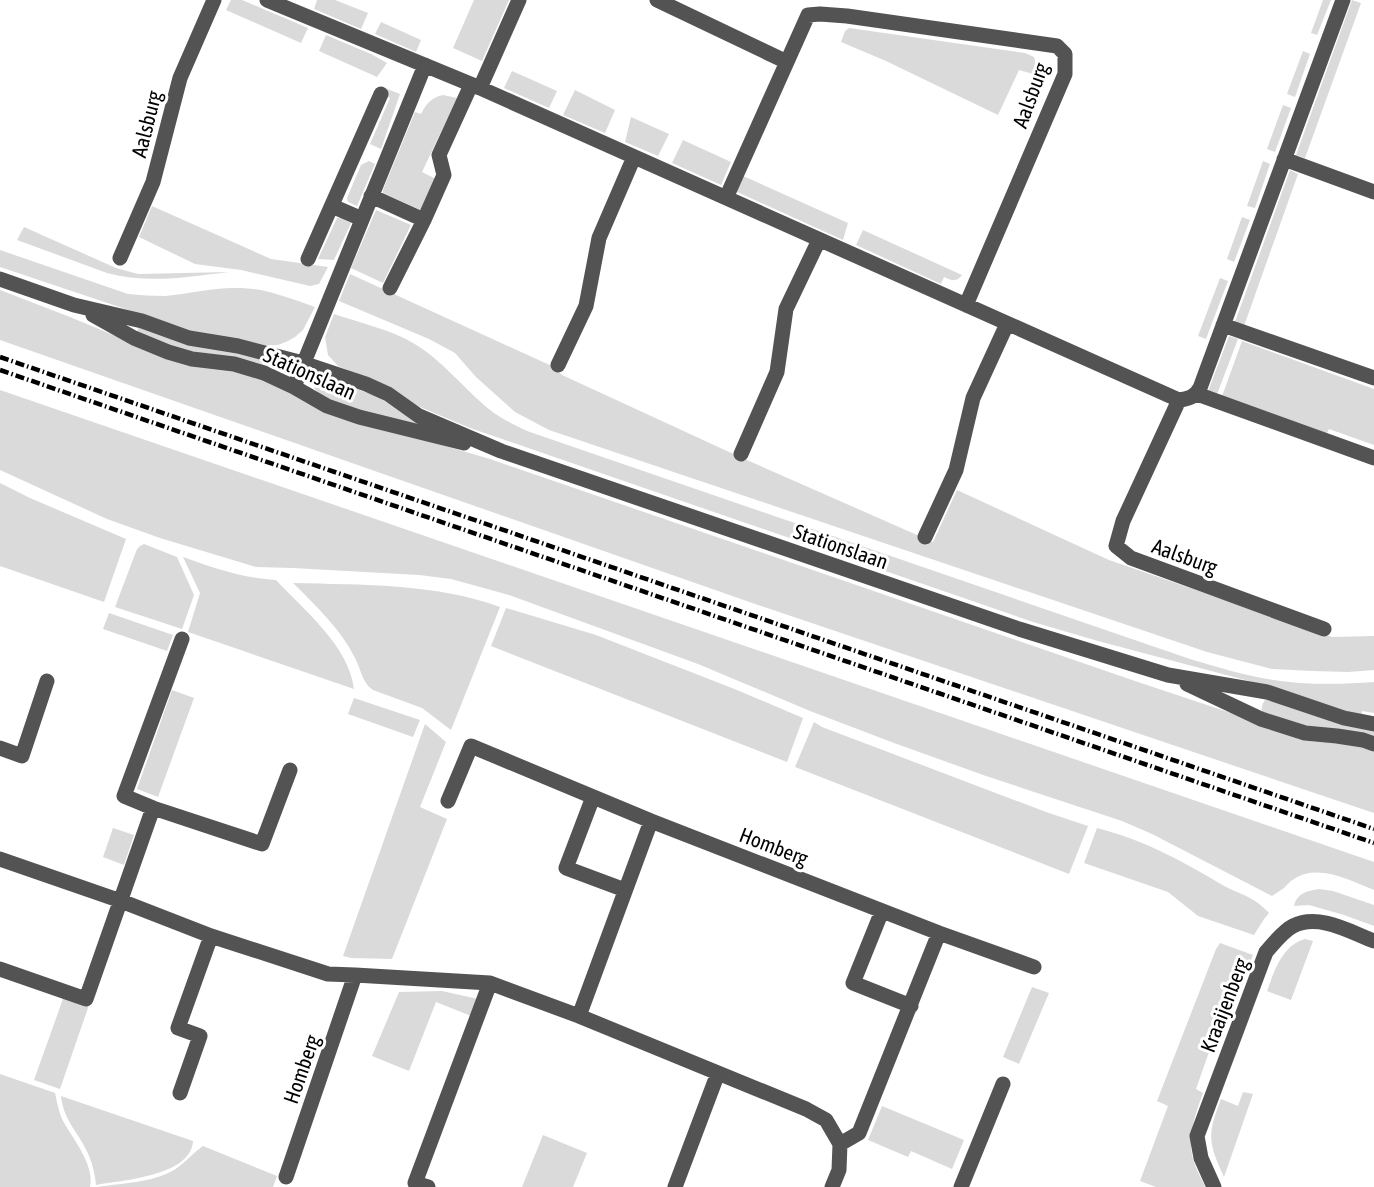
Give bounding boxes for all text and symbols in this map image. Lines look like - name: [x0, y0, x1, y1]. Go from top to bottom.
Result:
- street label: Aalsburg: [1007, 59, 1053, 131]
- street label: Aalsburg: [126, 88, 166, 160]
- street label: Stationslaan: [260, 342, 360, 404]
- street label: Stationslaan: [791, 519, 891, 573]
- street label: Aalsburg: [1149, 533, 1221, 579]
- street label: Homberg: [736, 822, 812, 870]
- street label: Kraaijenberg: [1195, 954, 1253, 1056]
- street label: Homberg: [278, 1031, 324, 1107]

